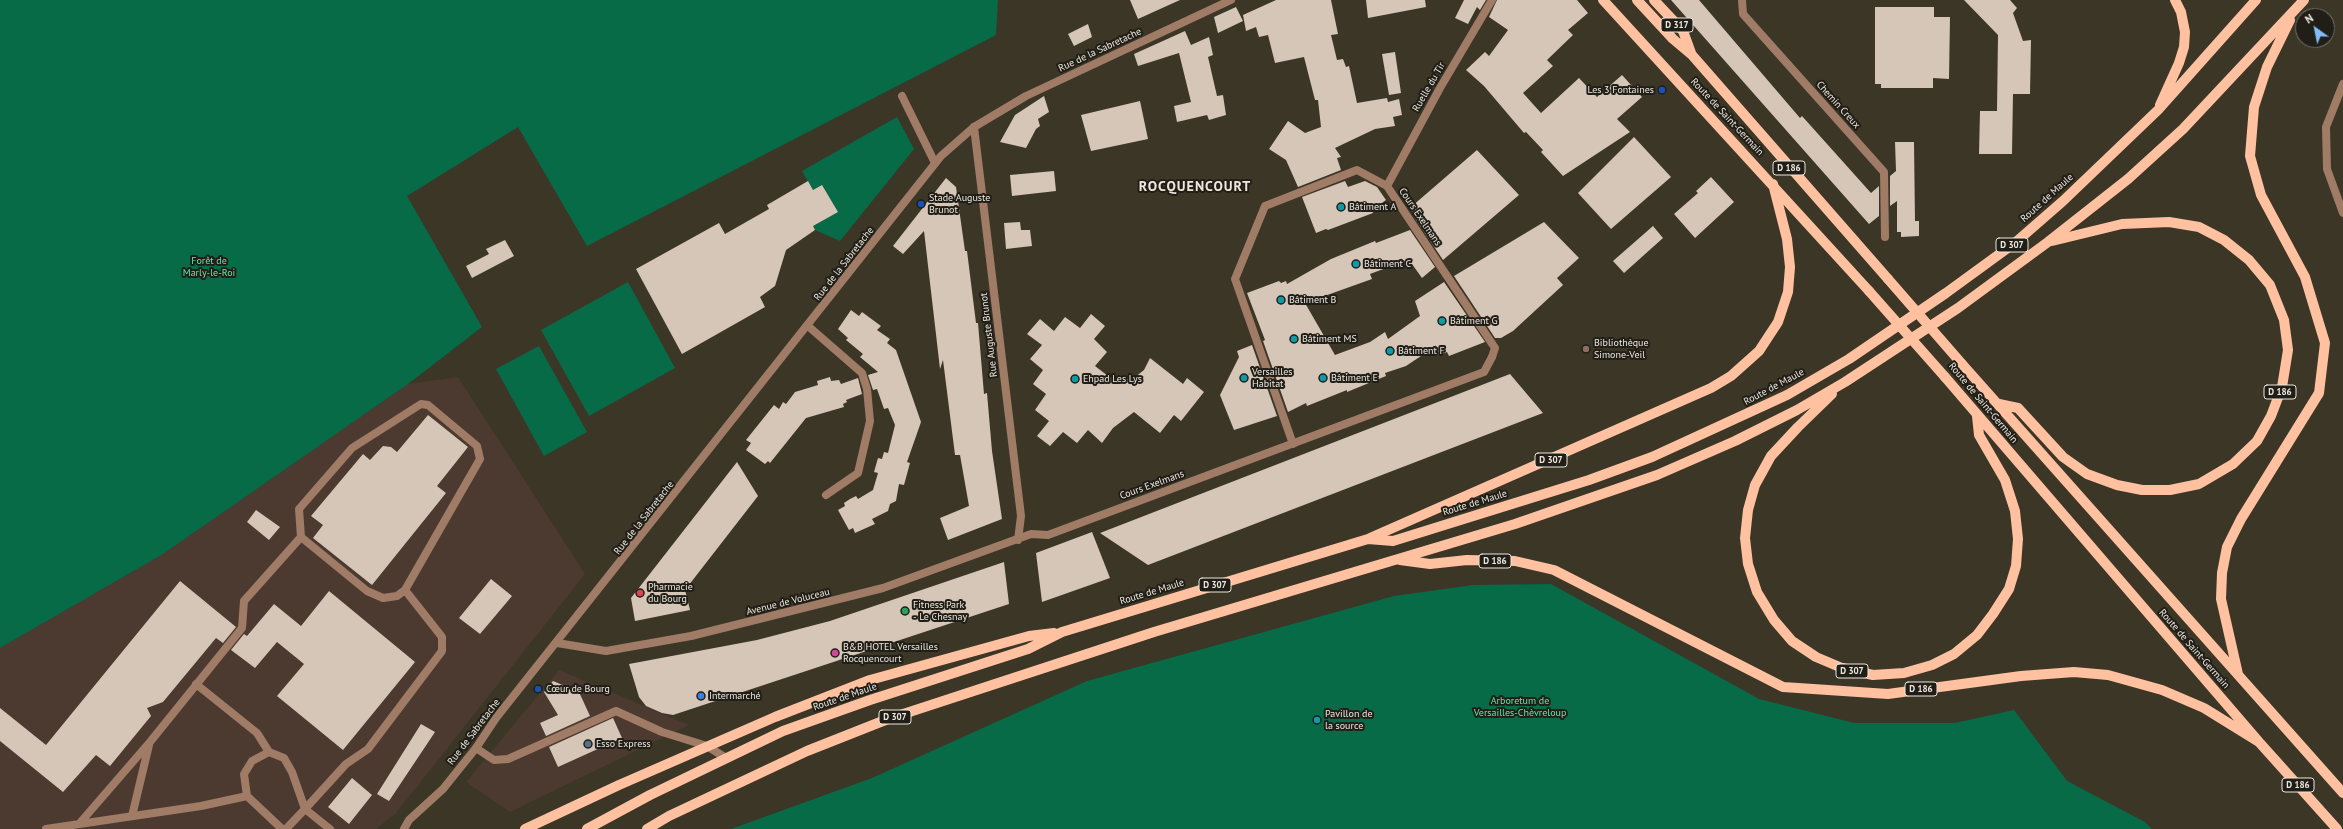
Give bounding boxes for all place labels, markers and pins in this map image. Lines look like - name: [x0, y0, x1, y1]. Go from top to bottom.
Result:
- place label: Les 3 Fontaines: [1588, 84, 1654, 96]
- marker: Les 3 Fontaines: [1657, 85, 1667, 95]
- place label: Stade Auguste Brunot: [929, 192, 990, 216]
- marker: Stade Auguste Brunot: [916, 199, 926, 209]
- place label: Bâtiment A: [1349, 201, 1396, 213]
- marker: Bâtiment A: [1336, 202, 1346, 212]
- place label: Bâtiment C: [1364, 258, 1411, 270]
- marker: Bâtiment C: [1351, 259, 1361, 269]
- place label: Bâtiment B: [1289, 294, 1336, 306]
- marker: Bâtiment B: [1276, 295, 1286, 305]
- place label: Bâtiment G: [1450, 315, 1498, 327]
- marker: Bâtiment G: [1437, 316, 1447, 326]
- place label: Bâtiment MS: [1302, 333, 1357, 345]
- marker: Bâtiment MS: [1289, 334, 1299, 344]
- place label: Bibliothèque Simone-Veil: [1594, 337, 1649, 360]
- marker: Bibliothèque Simone-Veil: [1581, 344, 1591, 354]
- place label: Bâtiment F: [1398, 345, 1445, 357]
- marker: Bâtiment F: [1385, 346, 1395, 356]
- place label: Versailles Habitat: [1252, 366, 1293, 390]
- place label: Bâtiment E: [1331, 372, 1378, 384]
- place label: Ehpad Les Lys: [1083, 373, 1142, 385]
- marker: Versailles Habitat: [1239, 373, 1249, 383]
- marker: Bâtiment E: [1318, 373, 1328, 383]
- marker: Ehpad Les Lys: [1070, 374, 1080, 384]
- place label: Pharmacie du Bourg: [648, 581, 693, 604]
- marker: Pharmacie du Bourg: [635, 588, 645, 598]
- place label: Fitness Park - Le Chesnay: [913, 599, 967, 622]
- marker: Fitness Park - Le Chesnay: [900, 606, 910, 616]
- place label: B&B HOTEL Versailles Rocquencourt: [843, 641, 938, 664]
- marker: B&B HOTEL Versailles Rocquencourt: [830, 648, 840, 658]
- place label: Cœur de Bourg: [546, 683, 610, 695]
- marker: Cœur de Bourg: [533, 684, 543, 694]
- place label: Intermarché: [709, 690, 761, 702]
- marker: Intermarché: [696, 691, 706, 701]
- place label: Pavillon de la source: [1325, 708, 1372, 732]
- marker: Pavillon de la source: [1312, 715, 1322, 725]
- place label: Esso Express: [596, 738, 651, 750]
- marker: Esso Express: [583, 739, 593, 749]

